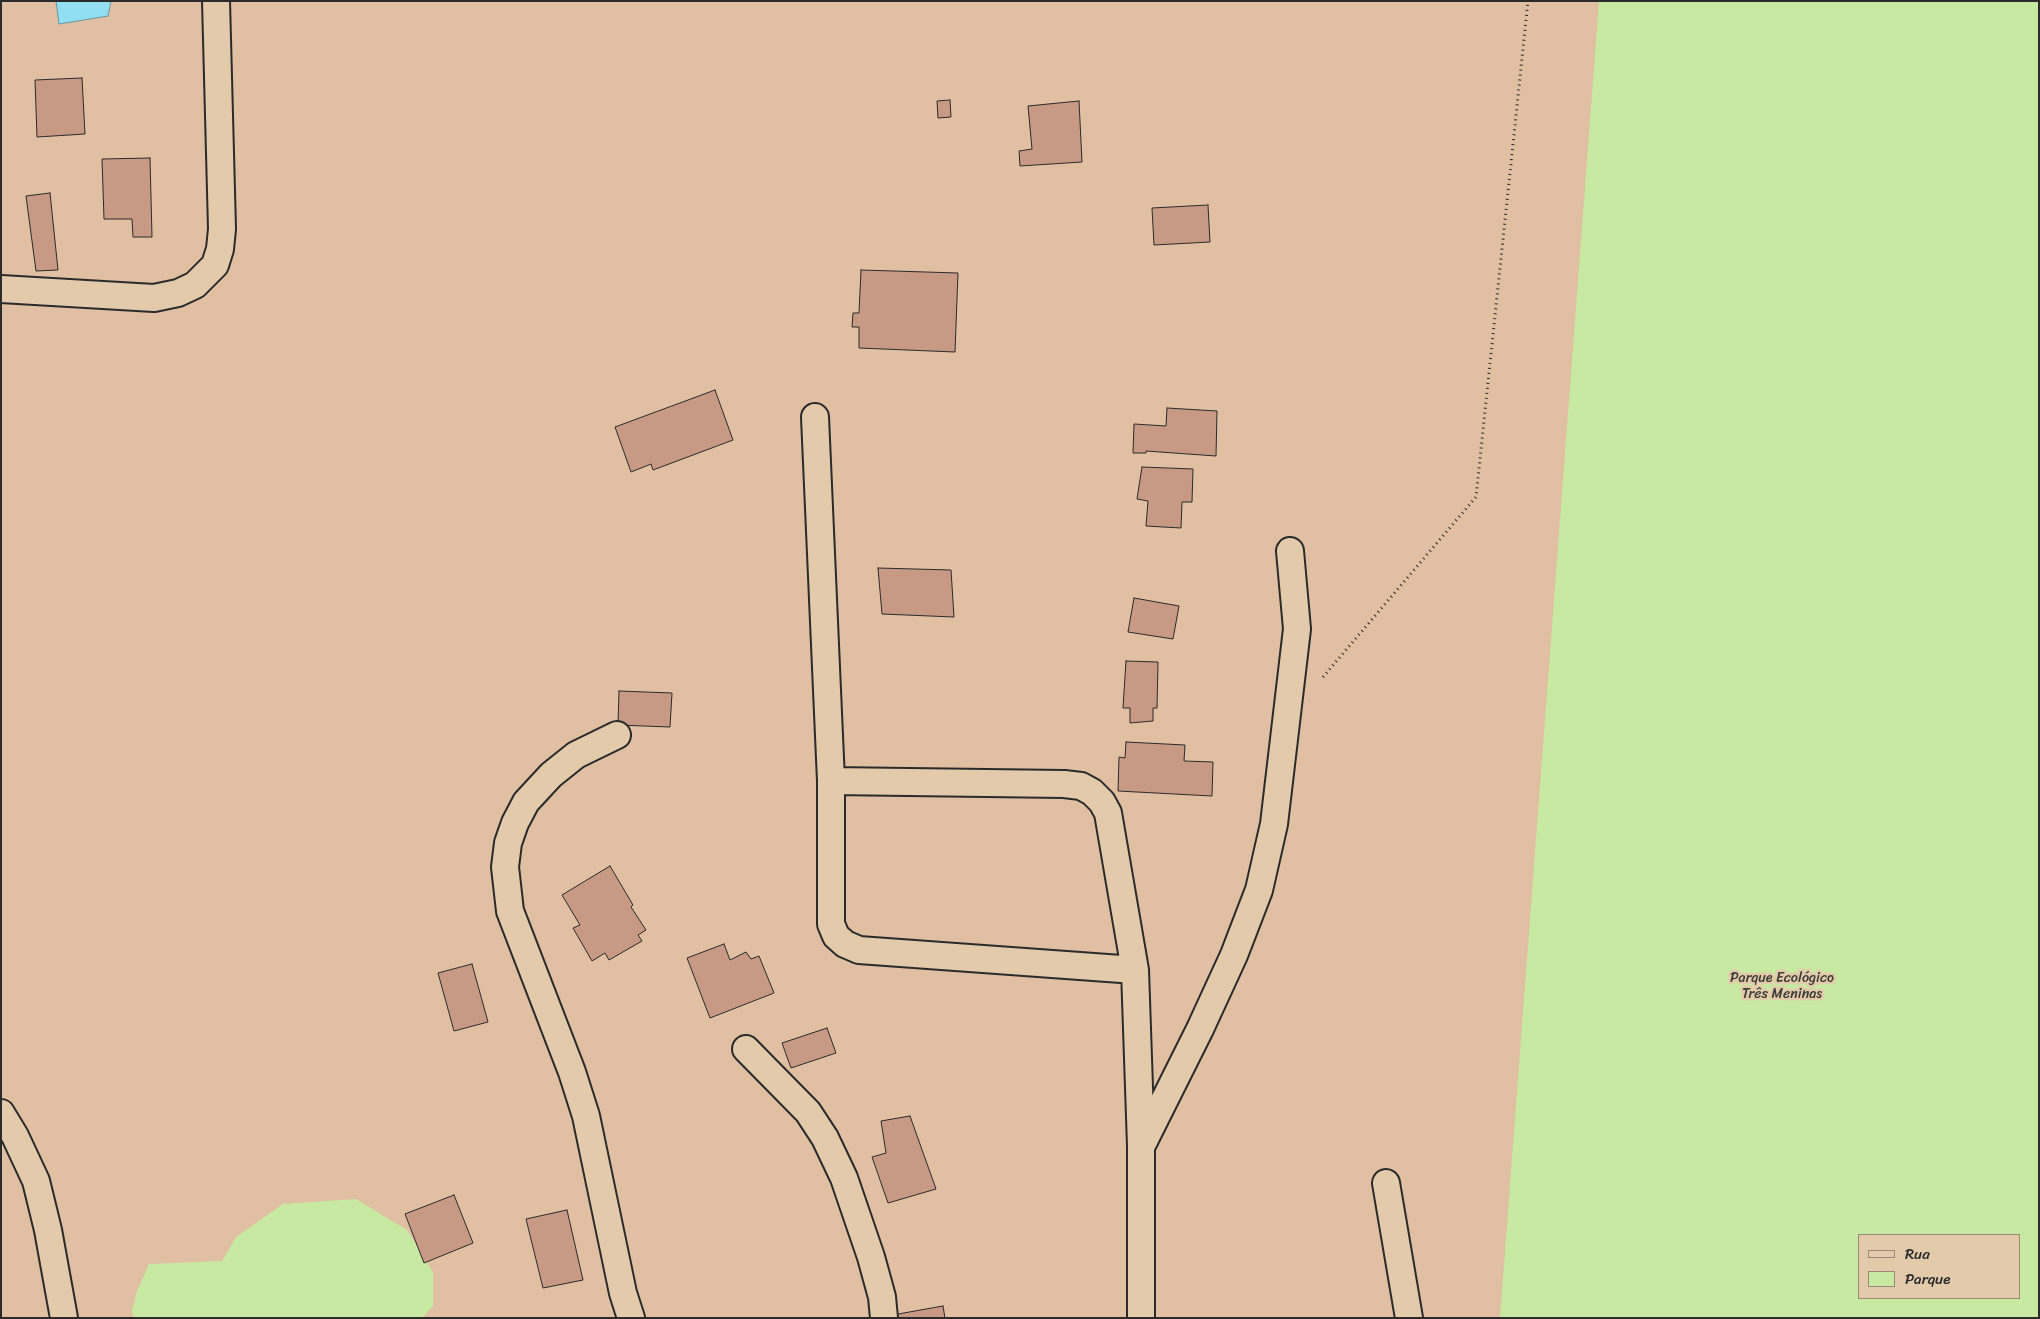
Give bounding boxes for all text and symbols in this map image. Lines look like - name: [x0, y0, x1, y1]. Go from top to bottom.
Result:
- park label: Parque Ecológico Três Meninas: [1730, 970, 1834, 1002]
- legend: [1858, 1234, 2020, 1299]
- text: Rua: [1905, 1241, 1930, 1267]
- text: Parque: [1905, 1266, 1950, 1292]

